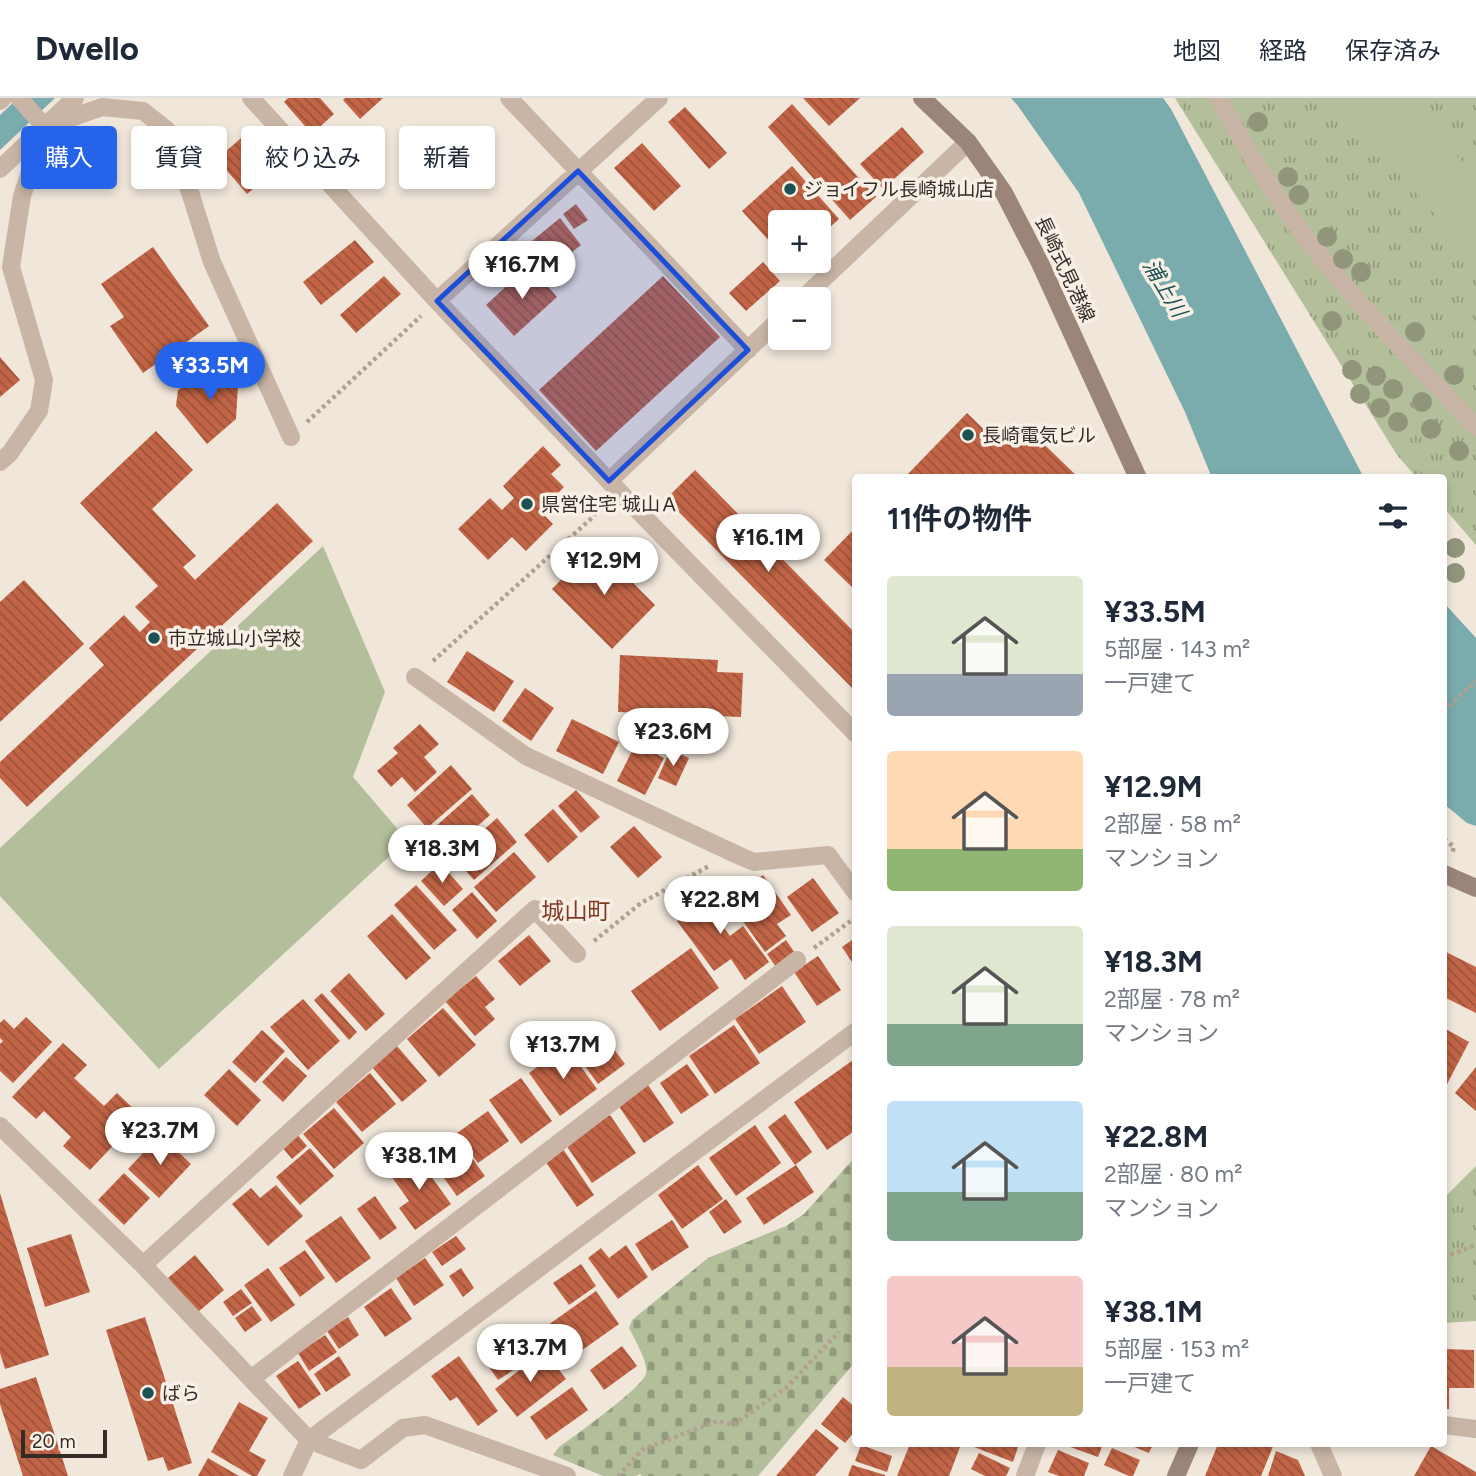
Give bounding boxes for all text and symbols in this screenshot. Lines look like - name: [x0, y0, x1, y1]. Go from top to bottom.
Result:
- text: Dwello: [35, 29, 139, 68]
- text: 地図: [1173, 36, 1221, 65]
- text: 経路: [1259, 36, 1307, 65]
- text: 保存済み: [1345, 36, 1441, 65]
- chip: 購入: [21, 126, 117, 189]
- chip: 賃貸: [131, 126, 227, 189]
- chip: 絞り込み: [241, 126, 385, 189]
- chip: 新着: [399, 126, 495, 189]
- place label: ジョイフル長崎城山店: [804, 178, 994, 201]
- marker: ジョイフル長崎城山店: [782, 181, 798, 197]
- map controls: [768, 210, 831, 350]
- button: +: [768, 210, 831, 273]
- street label: 長崎式見港線: [1030, 212, 1100, 326]
- pin: ¥16.7M: [465, 242, 579, 301]
- text: ¥16.7M: [485, 250, 559, 278]
- water label: 浦上川: [1138, 255, 1193, 323]
- button: −: [768, 287, 831, 350]
- pin: ¥33.5M: [153, 342, 267, 402]
- text: ¥33.5M: [171, 351, 249, 379]
- place label: 長崎電気ビル: [982, 424, 1096, 447]
- marker: 長崎電気ビル: [960, 427, 976, 443]
- place label: 県営住宅 城山Ａ: [541, 493, 679, 516]
- marker: 県営住宅 城山Ａ: [519, 496, 535, 512]
- icon: filters: [1374, 497, 1412, 535]
- text: 11件の物件: [887, 500, 1032, 537]
- pin: ¥16.1M: [711, 514, 825, 574]
- text: ¥16.1M: [732, 523, 804, 551]
- pin: ¥12.9M: [547, 538, 661, 597]
- text: ¥12.9M: [566, 546, 642, 574]
- text: ¥33.5M: [1104, 593, 1206, 630]
- icon: home: [943, 604, 1027, 688]
- place label: 市立城山小学校: [168, 627, 301, 650]
- marker: 市立城山小学校: [146, 630, 162, 646]
- text: 5部屋 · 143 m²: [1104, 635, 1250, 663]
- text: 一戸建て: [1104, 669, 1196, 697]
- pin: ¥23.6M: [616, 708, 730, 768]
- text: ¥23.6M: [634, 717, 712, 745]
- text: ¥12.9M: [1104, 768, 1202, 805]
- icon: home: [943, 779, 1027, 863]
- text: 2部屋 · 58 m²: [1104, 810, 1241, 838]
- pin: ¥18.3M: [385, 826, 499, 885]
- text: ¥18.3M: [404, 834, 480, 862]
- text: マンション: [1104, 844, 1219, 872]
- pin: ¥22.8M: [663, 876, 777, 936]
- text: ¥22.8M: [680, 885, 760, 913]
- district label: 城山町: [542, 897, 611, 925]
- text: ¥18.3M: [1104, 943, 1203, 980]
- icon: home: [943, 954, 1027, 1038]
- text: 2部屋 · 78 m²: [1104, 985, 1240, 1013]
- text: マンション: [1104, 1019, 1219, 1047]
- pin: ¥13.7M: [506, 1021, 620, 1081]
- text: ¥13.7M: [526, 1030, 600, 1058]
- pin: ¥23.7M: [103, 1108, 217, 1167]
- text: ¥23.7M: [121, 1116, 199, 1144]
- text: ¥22.8M: [1104, 1118, 1208, 1155]
- icon: home: [943, 1129, 1027, 1213]
- pin: ¥38.1M: [362, 1132, 476, 1192]
- text: ¥38.1M: [381, 1141, 457, 1169]
- text: 2部屋 · 80 m²: [1104, 1160, 1242, 1188]
- text: マンション: [1104, 1194, 1219, 1222]
- text: ¥38.1M: [1104, 1293, 1203, 1330]
- icon: home: [943, 1304, 1027, 1388]
- pin: ¥13.7M: [473, 1324, 587, 1384]
- text: ¥13.7M: [493, 1333, 567, 1361]
- text: 5部屋 · 153 m²: [1104, 1335, 1249, 1363]
- text: 一戸建て: [1104, 1369, 1196, 1397]
- place label: ばら: [162, 1382, 200, 1405]
- marker: ばら: [140, 1385, 156, 1401]
- scale bar: [21, 1427, 107, 1459]
- text: 20 m: [32, 1430, 76, 1453]

